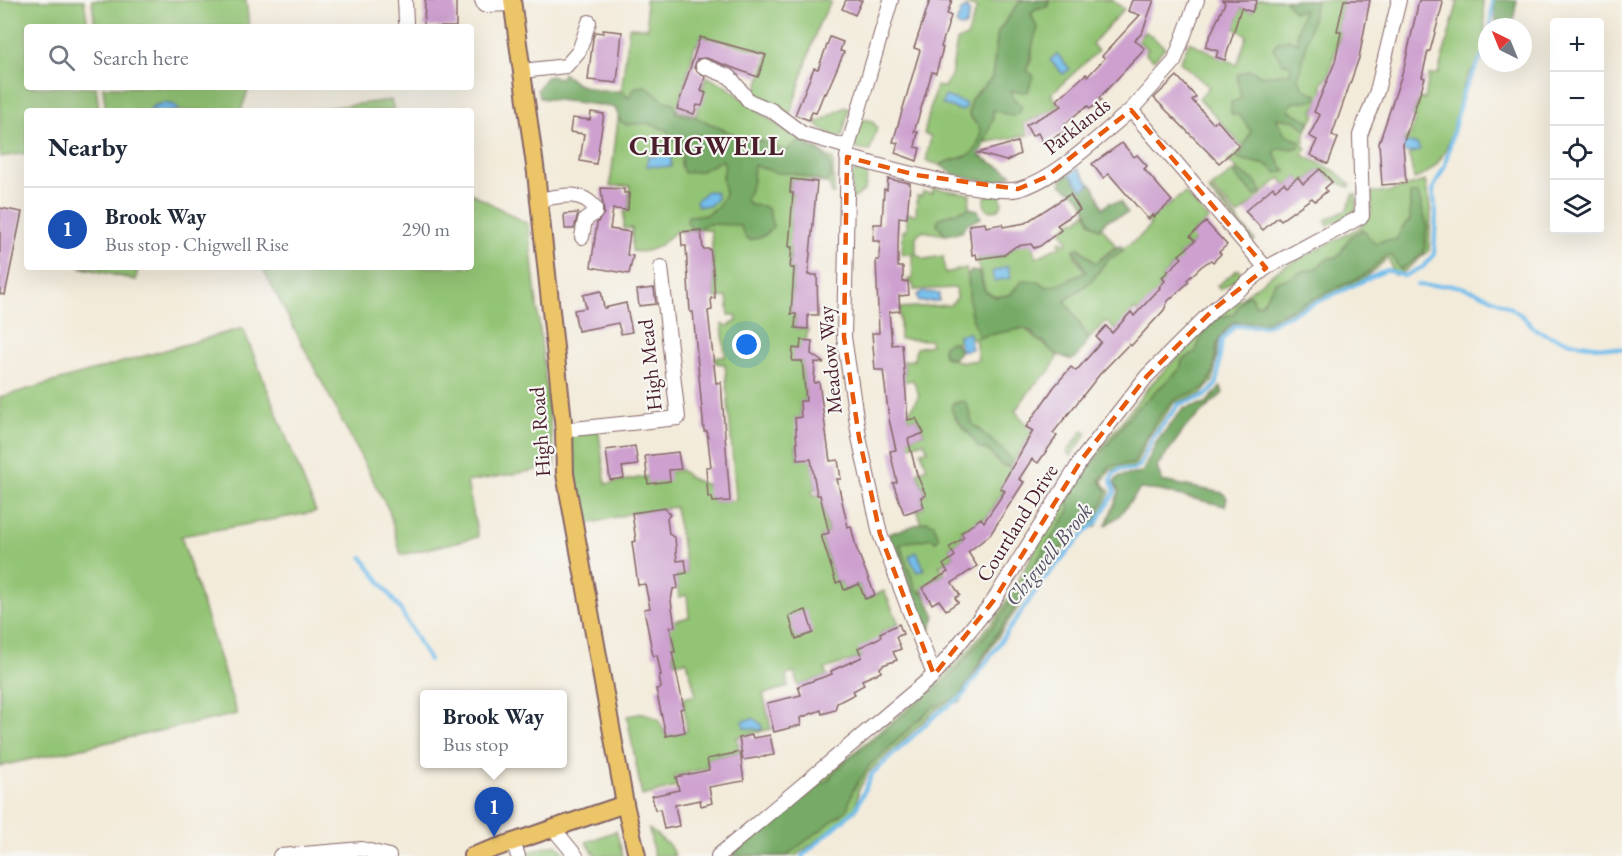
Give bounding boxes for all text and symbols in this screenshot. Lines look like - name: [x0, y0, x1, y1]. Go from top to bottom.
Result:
- north arrow: [1478, 18, 1532, 72]
- map controls: [1550, 18, 1604, 234]
- button: +: [1550, 18, 1604, 72]
- search box: [24, 24, 474, 90]
- icon: search: [45, 41, 78, 74]
- text: Search here: [93, 43, 188, 72]
- button: −: [1550, 72, 1604, 126]
- street label: Parklands: [1038, 91, 1116, 160]
- button: locate: [1550, 126, 1604, 180]
- district label: CHIGWELL: [629, 128, 785, 163]
- text: Nearby: [48, 130, 128, 164]
- button: layers: [1550, 180, 1604, 234]
- text: Brook Way: [105, 202, 206, 231]
- text: 1: [62, 216, 73, 242]
- text: 290 m: [402, 216, 450, 242]
- text: Bus stop · Chigwell Rise: [105, 231, 289, 257]
- street label: Meadow Way: [811, 304, 848, 415]
- street label: High Mead: [631, 318, 668, 412]
- your location: [732, 330, 761, 359]
- street label: High Road: [523, 386, 556, 478]
- street label: Courtland Drive: [970, 459, 1064, 587]
- water label: Chigwell Brook: [998, 497, 1099, 612]
- popup: [420, 690, 567, 768]
- text: Brook Way: [443, 702, 544, 731]
- text: Bus stop: [443, 731, 509, 757]
- pin: 1: [474, 788, 514, 837]

